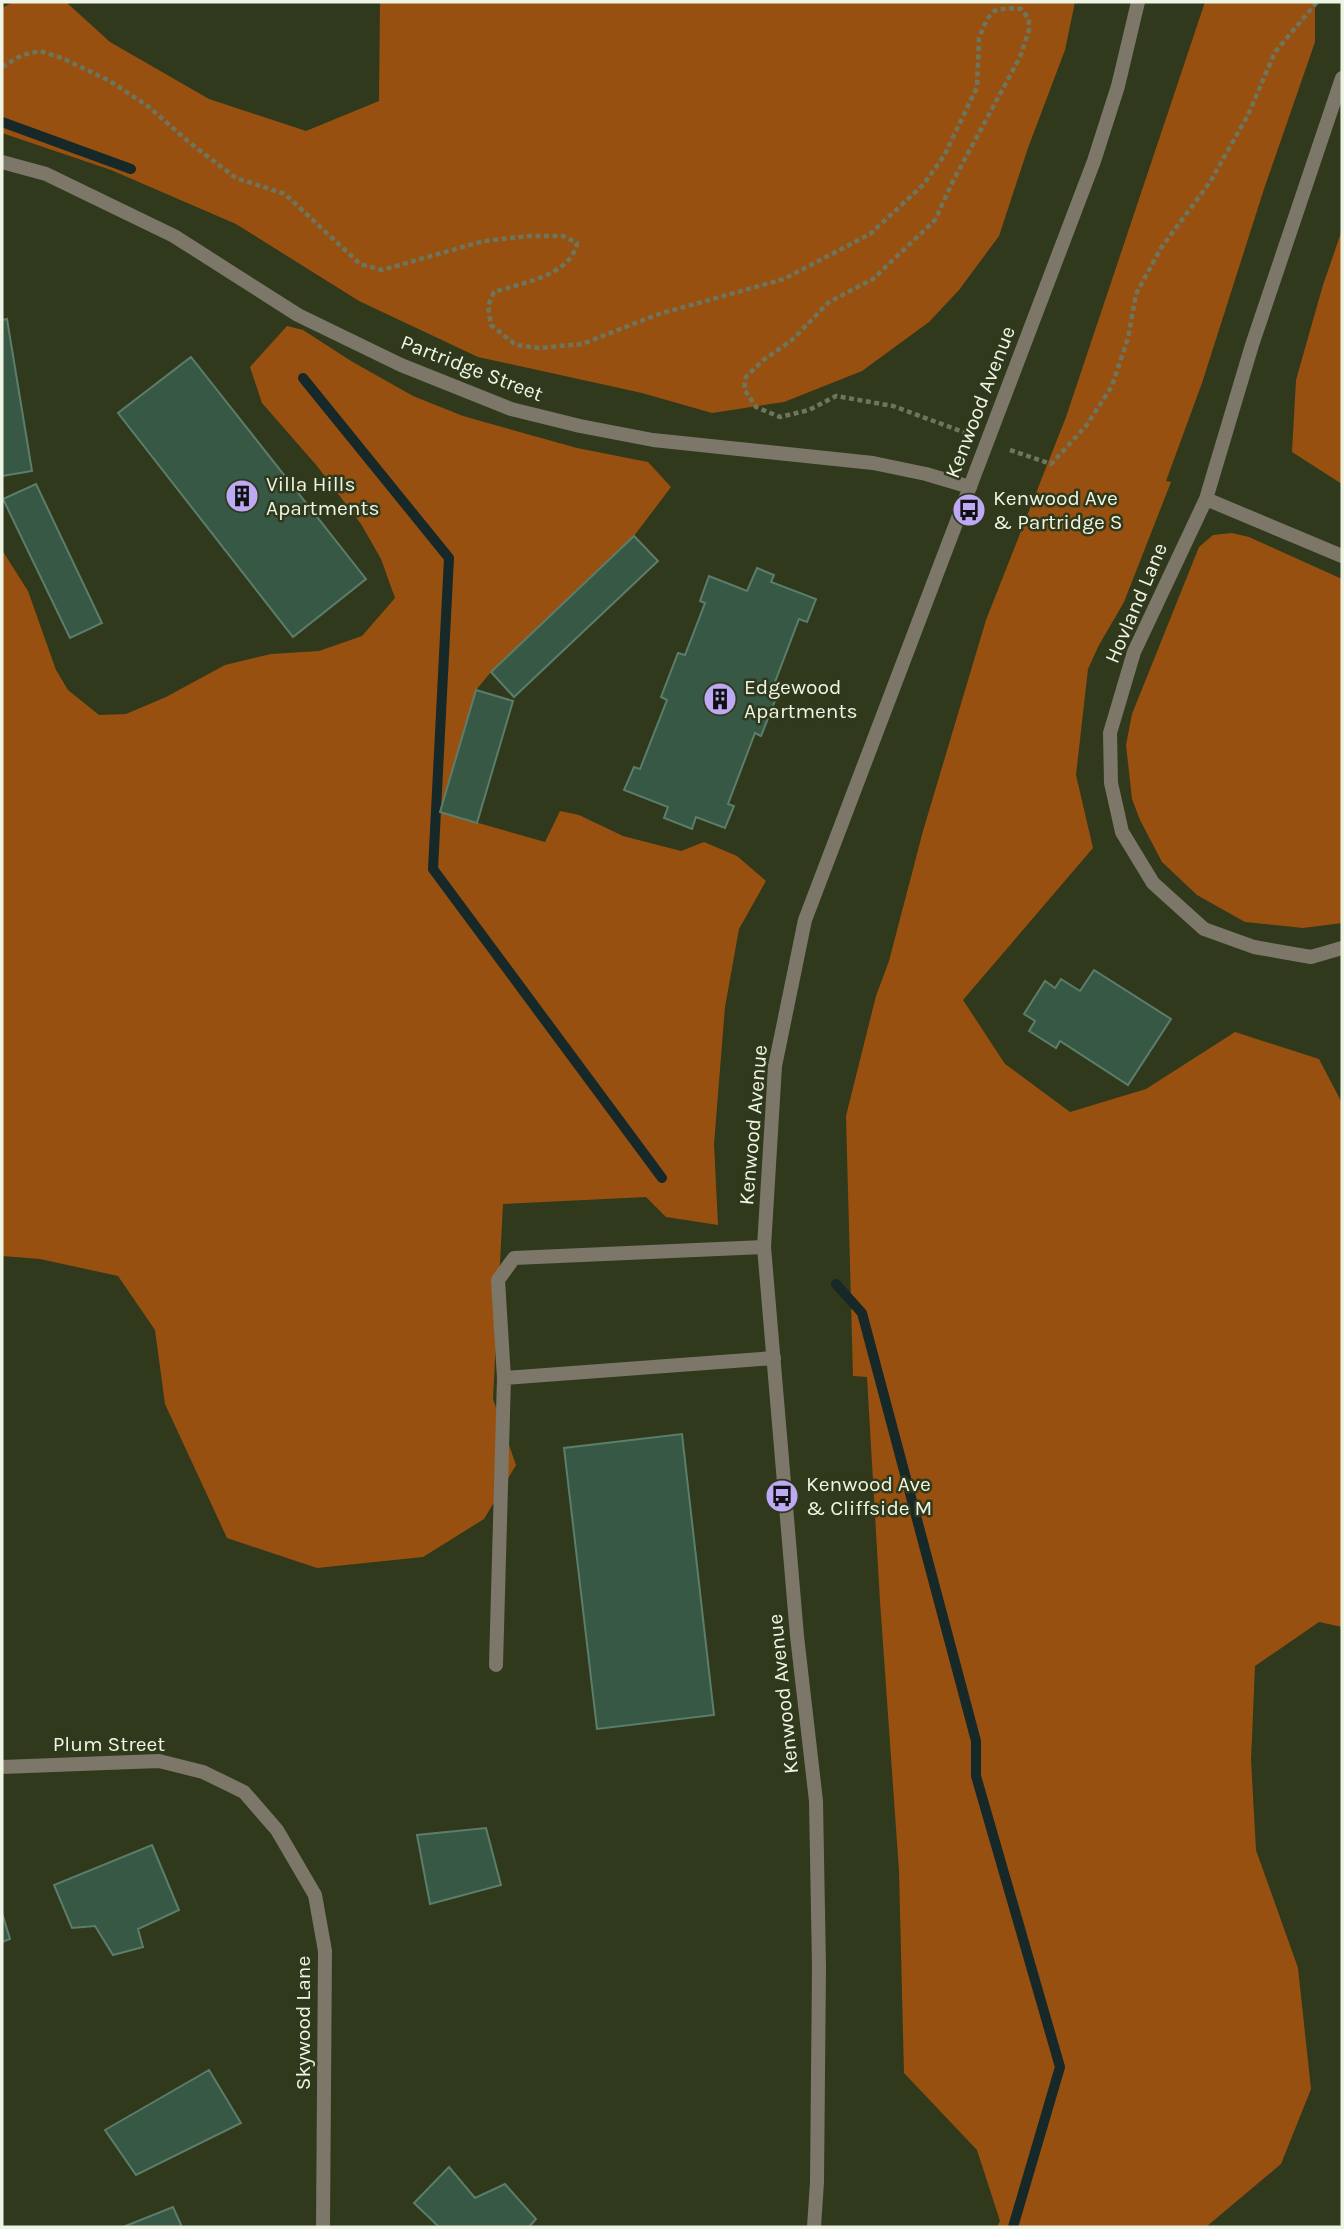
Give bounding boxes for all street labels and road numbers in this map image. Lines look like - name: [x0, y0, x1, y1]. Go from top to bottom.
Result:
- street label: Kenwood Avenue: [940, 323, 1020, 481]
- street label: Partridge Street: [398, 330, 547, 406]
- street label: Hovland Lane: [1100, 539, 1172, 667]
- street label: Kenwood Avenue: [734, 1044, 772, 1206]
- street label: Kenwood Avenue: [763, 1613, 803, 1775]
- street label: Plum Street: [53, 1732, 165, 1756]
- street label: Skywood Lane: [291, 1956, 315, 2090]

